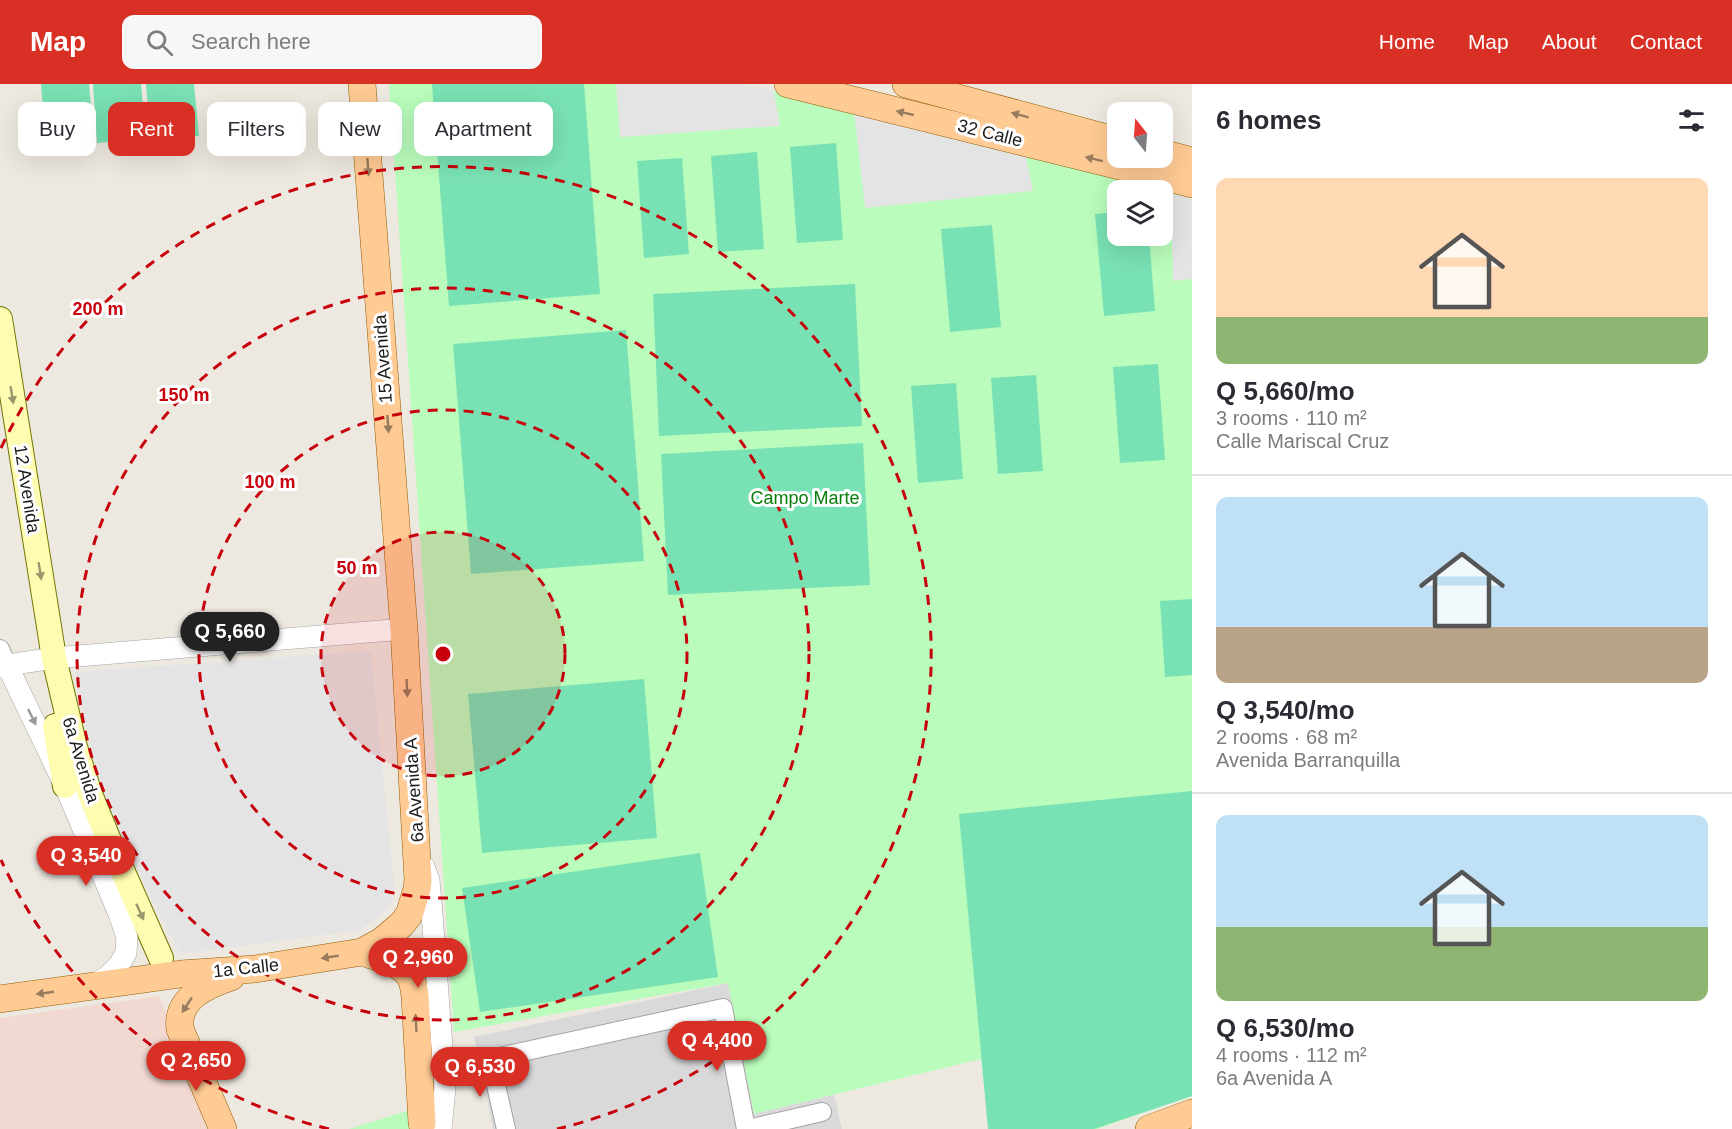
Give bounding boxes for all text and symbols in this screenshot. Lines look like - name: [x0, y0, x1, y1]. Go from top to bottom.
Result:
- search box: [122, 15, 542, 69]
- text: Map: [30, 26, 86, 57]
- icon: search: [143, 26, 176, 59]
- text: Search here: [191, 29, 311, 54]
- text: Home: [1379, 30, 1435, 53]
- text: Map: [1468, 30, 1509, 53]
- text: About: [1542, 30, 1597, 53]
- text: Contact: [1630, 30, 1702, 53]
- chip: Buy: [18, 102, 96, 156]
- chip: Rent: [108, 102, 195, 156]
- chip: Filters: [207, 102, 306, 156]
- chip: New: [318, 102, 402, 156]
- chip: Apartment: [414, 102, 553, 156]
- north arrow: [1107, 102, 1173, 168]
- map controls: [1107, 102, 1173, 246]
- icon: filters: [1675, 104, 1708, 137]
- text: 6 homes: [1216, 105, 1322, 135]
- one-way arrow: [896, 107, 914, 117]
- one-way arrow: [1011, 109, 1030, 119]
- street label: 32 Calle: [956, 115, 1024, 151]
- one-way arrow: [1085, 154, 1104, 164]
- one-way arrow: [364, 158, 373, 177]
- button: layers: [1107, 180, 1173, 246]
- icon: home: [1408, 217, 1516, 325]
- text: 200 m: [72, 299, 124, 319]
- street label: 15 Avenida: [370, 313, 396, 404]
- text: Q 5,660/mo: [1216, 376, 1355, 406]
- text: 150 m: [158, 385, 210, 405]
- one-way arrow: [8, 386, 17, 405]
- text: 3 rooms · 110 m²: [1216, 407, 1367, 429]
- one-way arrow: [383, 415, 393, 434]
- text: Calle Mariscal Cruz: [1216, 430, 1389, 452]
- street label: 12 Avenida: [10, 444, 44, 535]
- text: 100 m: [244, 472, 296, 492]
- park label: Campo Marte: [750, 488, 860, 508]
- icon: home: [1408, 536, 1516, 644]
- text: 50 m: [336, 558, 378, 578]
- one-way arrow: [35, 562, 44, 581]
- pin: Q 5,660: [175, 612, 285, 663]
- text: Q 5,660: [194, 620, 266, 642]
- centre of rings: [433, 644, 453, 664]
- one-way arrow: [403, 678, 412, 697]
- text: Q 3,540/mo: [1216, 695, 1355, 725]
- one-way arrow: [27, 709, 37, 726]
- street label: 6a Avenida: [58, 715, 104, 806]
- text: 2 rooms · 68 m²: [1216, 726, 1357, 748]
- street label: 6a Avenida A: [400, 737, 428, 843]
- text: Avenida Barranquilla: [1216, 749, 1400, 771]
- pin: Q 3,540: [31, 836, 141, 887]
- text: Q 3,540: [50, 844, 122, 866]
- icon: home: [1408, 854, 1516, 962]
- one-way arrow: [136, 903, 145, 920]
- pin: Q 2,960: [363, 938, 473, 989]
- text: Q 2,960: [382, 946, 454, 968]
- one-way arrow: [320, 953, 339, 962]
- street label: 1a Calle: [212, 955, 280, 981]
- one-way arrow: [35, 989, 54, 998]
- one-way arrow: [181, 997, 192, 1013]
- one-way arrow: [412, 1013, 421, 1032]
- text: Q 6,530/mo: [1216, 1013, 1355, 1043]
- pin: Q 4,400: [662, 1021, 772, 1072]
- text: Q 4,400: [681, 1029, 753, 1051]
- pin: Q 2,650: [141, 1041, 251, 1092]
- text: 4 rooms · 112 m²: [1216, 1044, 1367, 1066]
- pin: Q 6,530: [425, 1047, 535, 1098]
- text: Q 2,650: [160, 1049, 232, 1071]
- text: Q 6,530: [444, 1055, 516, 1077]
- text: 6a Avenida A: [1216, 1067, 1332, 1089]

